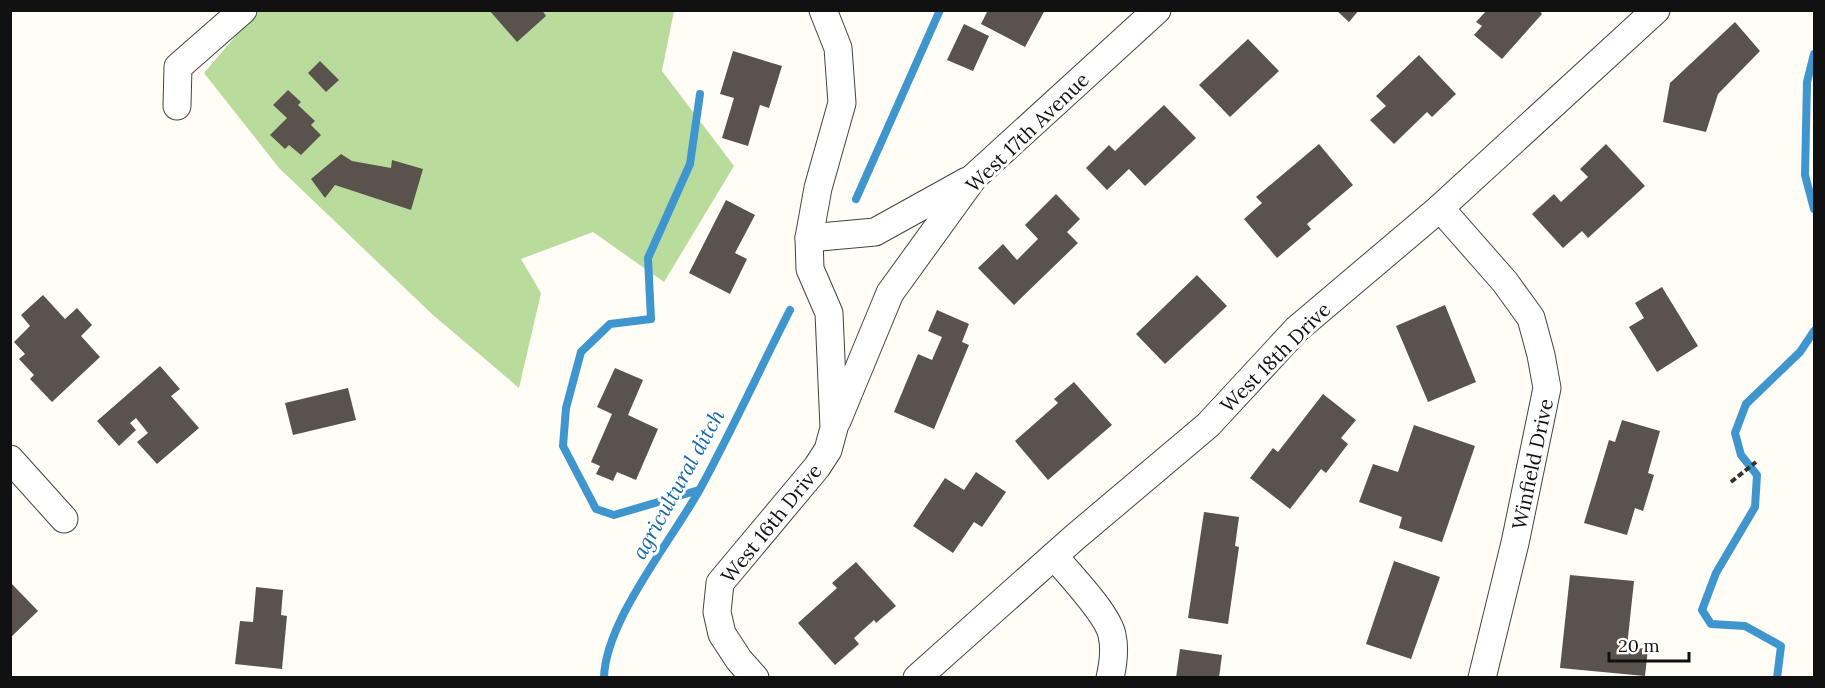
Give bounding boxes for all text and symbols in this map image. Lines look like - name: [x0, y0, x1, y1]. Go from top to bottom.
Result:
- street label: West 17th Avenue: [960, 67, 1094, 197]
- street label: West 18th Drive: [1215, 297, 1335, 417]
- street label: Winfield Drive: [1506, 396, 1558, 532]
- water label: agricultural ditch: [626, 404, 730, 564]
- street label: West 16th Drive: [715, 458, 827, 588]
- scale bar: [1609, 625, 1688, 663]
- text: 20 m: [1618, 634, 1660, 657]

